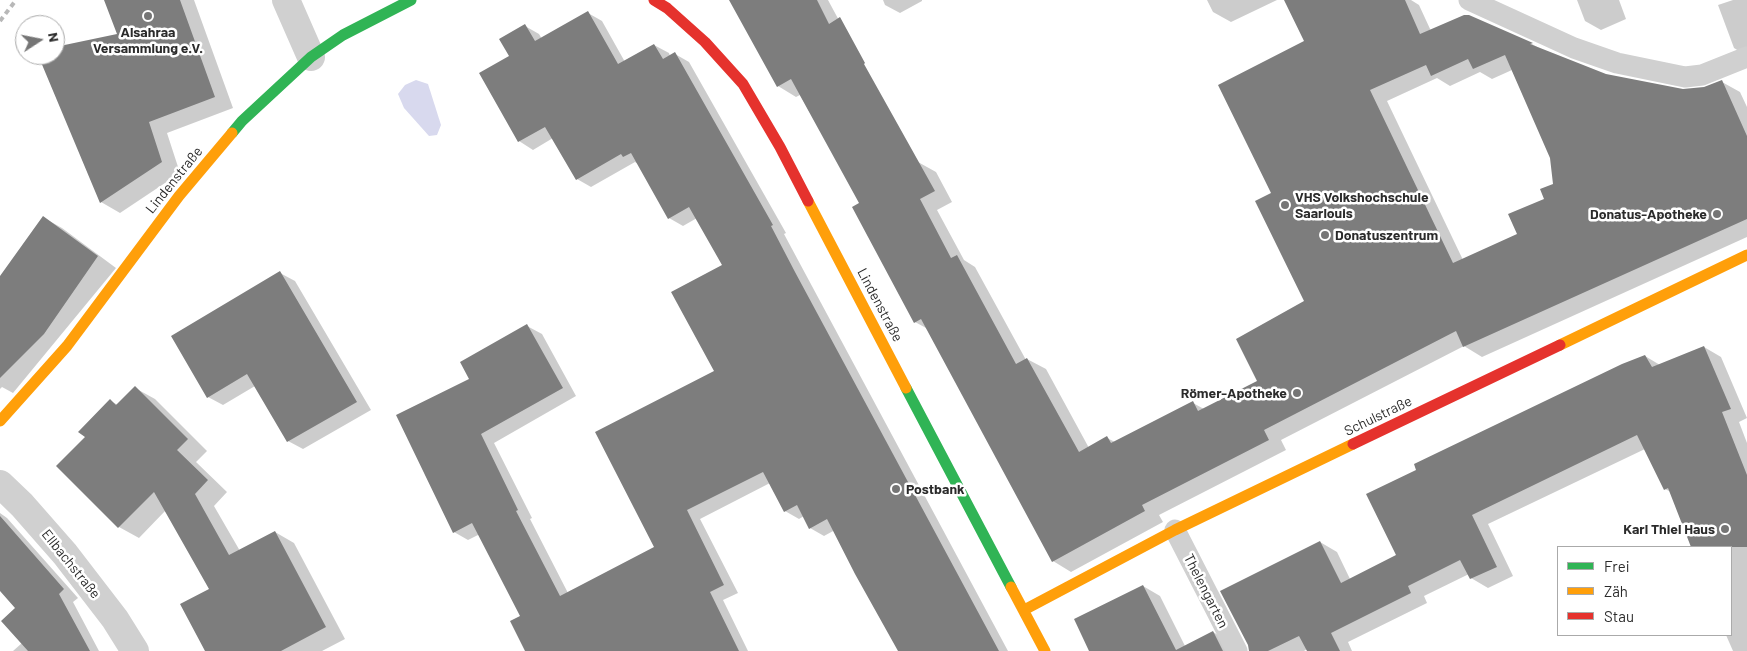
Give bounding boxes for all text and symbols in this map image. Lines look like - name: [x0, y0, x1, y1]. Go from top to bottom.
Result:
- marker: Alsahraa Versammlung e.V.: [142, 10, 154, 22]
- north arrow: [15, 15, 65, 65]
- place label: Alsahraa Versammlung e.V.: [93, 24, 203, 56]
- text: N: [45, 31, 63, 43]
- street label: Lindenstraße: [142, 143, 206, 217]
- place label: VHS Volkshochschule Saarlouis: [1295, 189, 1429, 222]
- marker: VHS Volkshochschule Saarlouis: [1279, 199, 1291, 211]
- place label: Donatus-Apotheke: [1590, 206, 1707, 222]
- marker: Donatus-Apotheke: [1711, 208, 1723, 220]
- place label: Donatuszentrum: [1335, 227, 1438, 243]
- marker: Donatuszentrum: [1319, 229, 1331, 241]
- street label: Lindenstraße: [854, 265, 906, 345]
- place label: Römer-Apotheke: [1181, 385, 1287, 401]
- marker: Römer-Apotheke: [1291, 387, 1303, 399]
- street label: Schulstraße: [1342, 392, 1414, 440]
- place label: Postbank: [906, 481, 965, 497]
- marker: Postbank: [890, 483, 902, 495]
- place label: Karl Thiel Haus: [1623, 521, 1715, 537]
- marker: Karl Thiel Haus: [1719, 523, 1731, 535]
- street label: Ellbachstraße: [38, 526, 104, 602]
- legend: [1557, 546, 1732, 636]
- street label: Thelengarten: [1180, 551, 1232, 631]
- text: Frei: [1604, 557, 1630, 575]
- text: Zäh: [1604, 582, 1628, 600]
- text: Stau: [1604, 607, 1634, 625]

